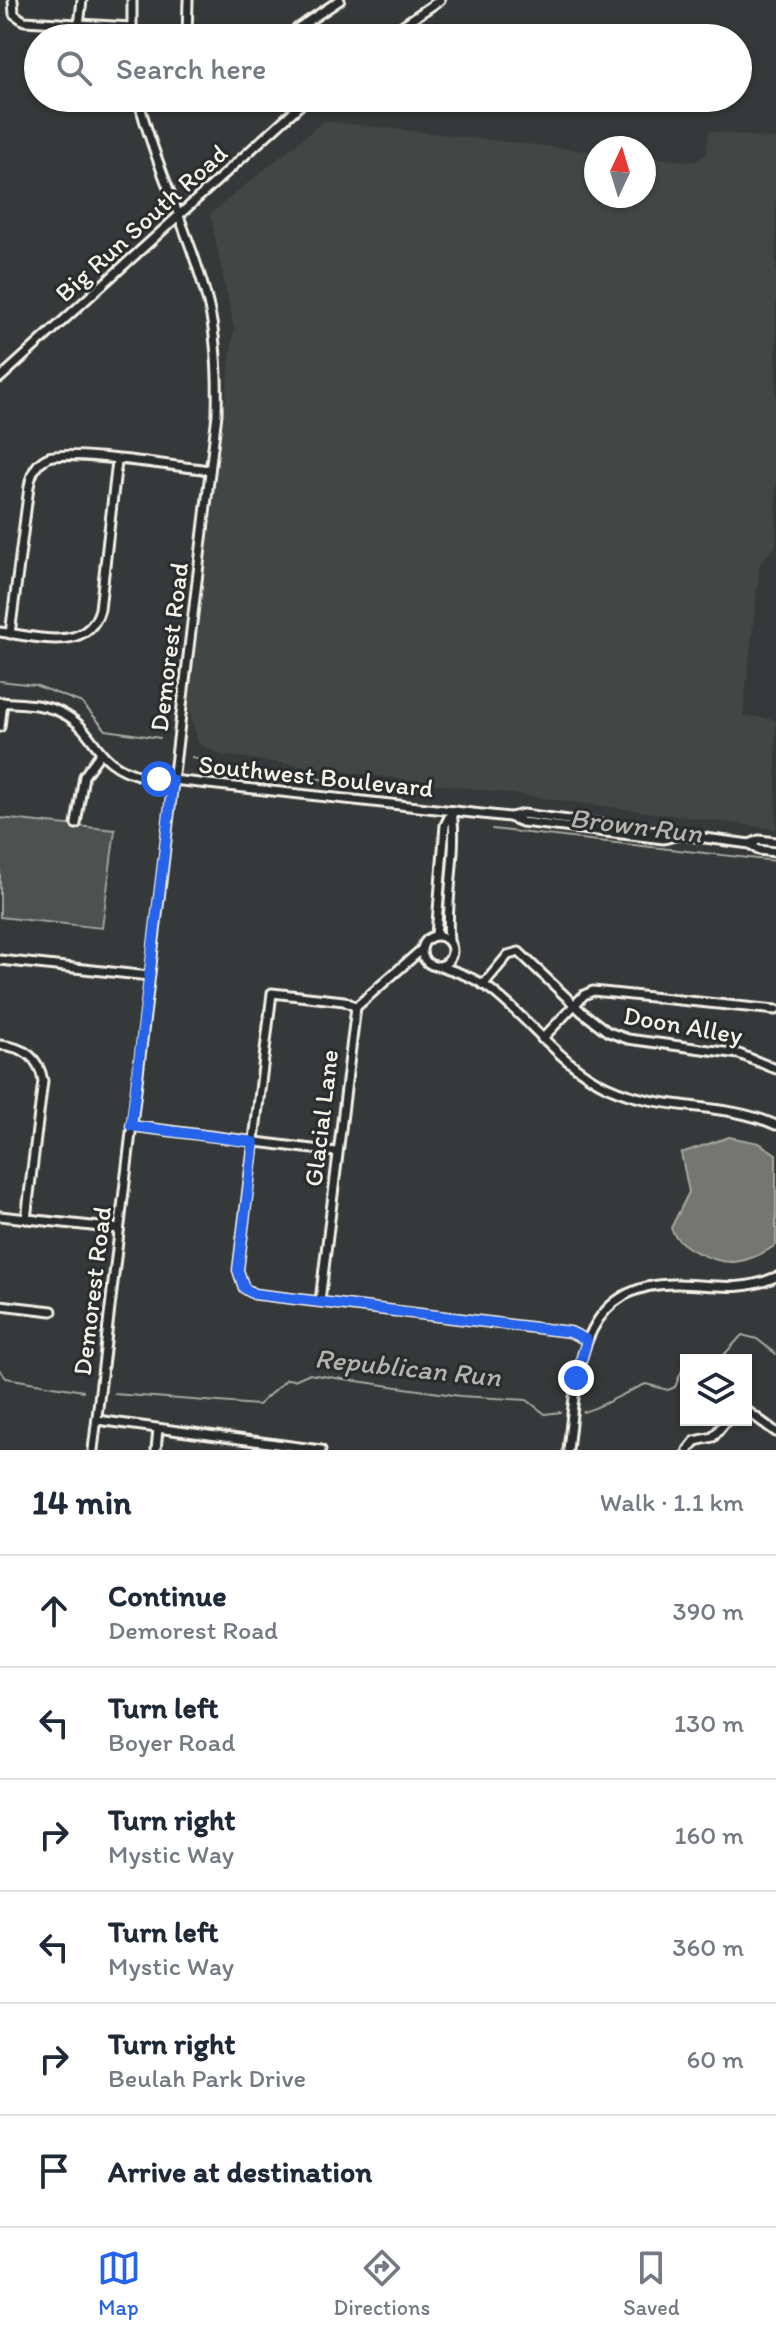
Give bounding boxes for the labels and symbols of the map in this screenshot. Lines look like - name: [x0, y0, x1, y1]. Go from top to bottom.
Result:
- north arrow: [584, 136, 656, 208]
- street label: Big Run South Road: [48, 137, 234, 309]
- street label: Demorest Road: [143, 561, 195, 733]
- street label: Southwest Boulevard: [197, 748, 435, 804]
- route start: [141, 761, 177, 797]
- water label: Brown Run: [568, 800, 704, 850]
- street label: Doon Alley: [621, 999, 745, 1051]
- street label: Glacial Lane: [297, 1048, 345, 1188]
- street label: Demorest Road: [66, 1205, 118, 1377]
- water label: Republican Run: [313, 1340, 504, 1394]
- route end: [558, 1360, 594, 1396]

